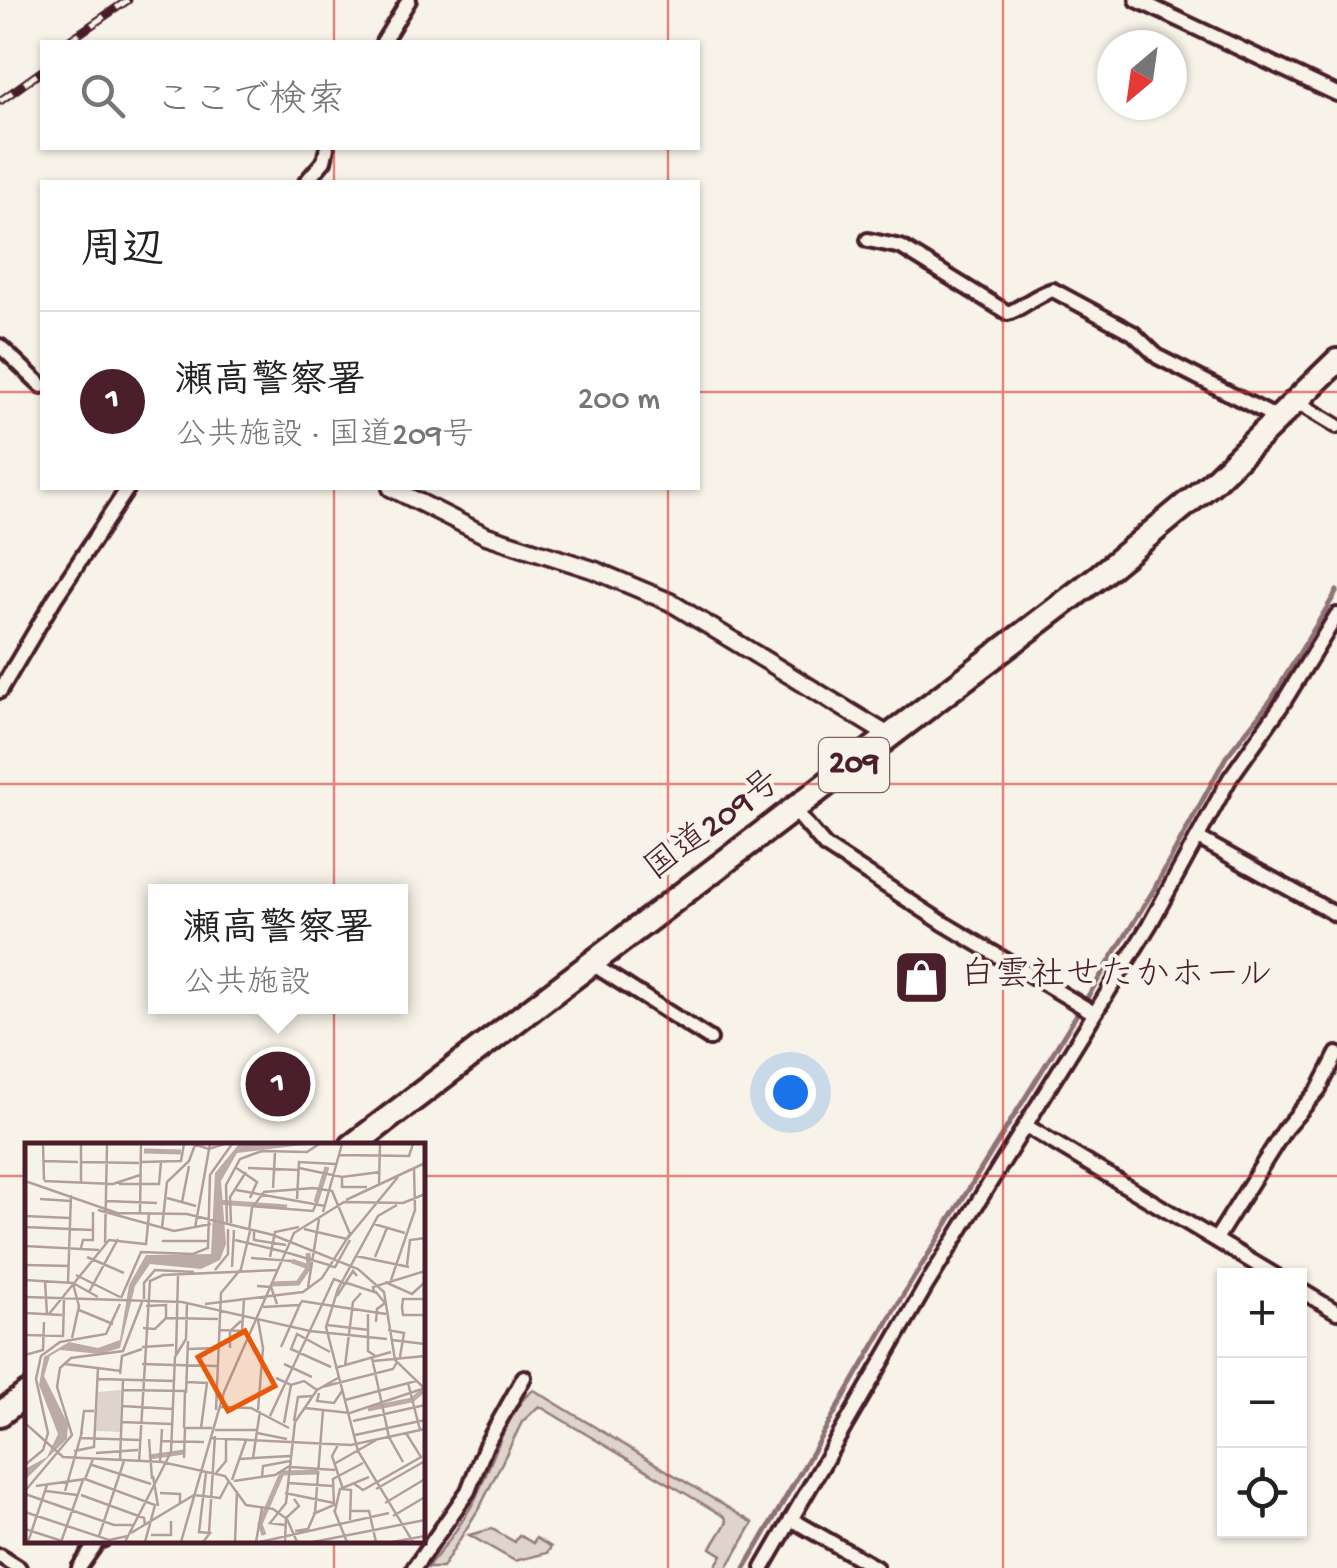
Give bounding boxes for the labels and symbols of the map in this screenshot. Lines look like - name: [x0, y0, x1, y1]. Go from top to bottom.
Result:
- north arrow: [1097, 30, 1187, 120]
- road number: 209: [819, 738, 889, 792]
- street label: 国道209号: [637, 762, 790, 891]
- shop icon: 白雲社せたかホール: [891, 947, 951, 1007]
- place label: 白雲社せたかホール: [960, 956, 1273, 998]
- pin: 1: [246, 1046, 310, 1122]
- your location: [765, 1067, 816, 1118]
- inset map: [25, 1143, 425, 1543]

